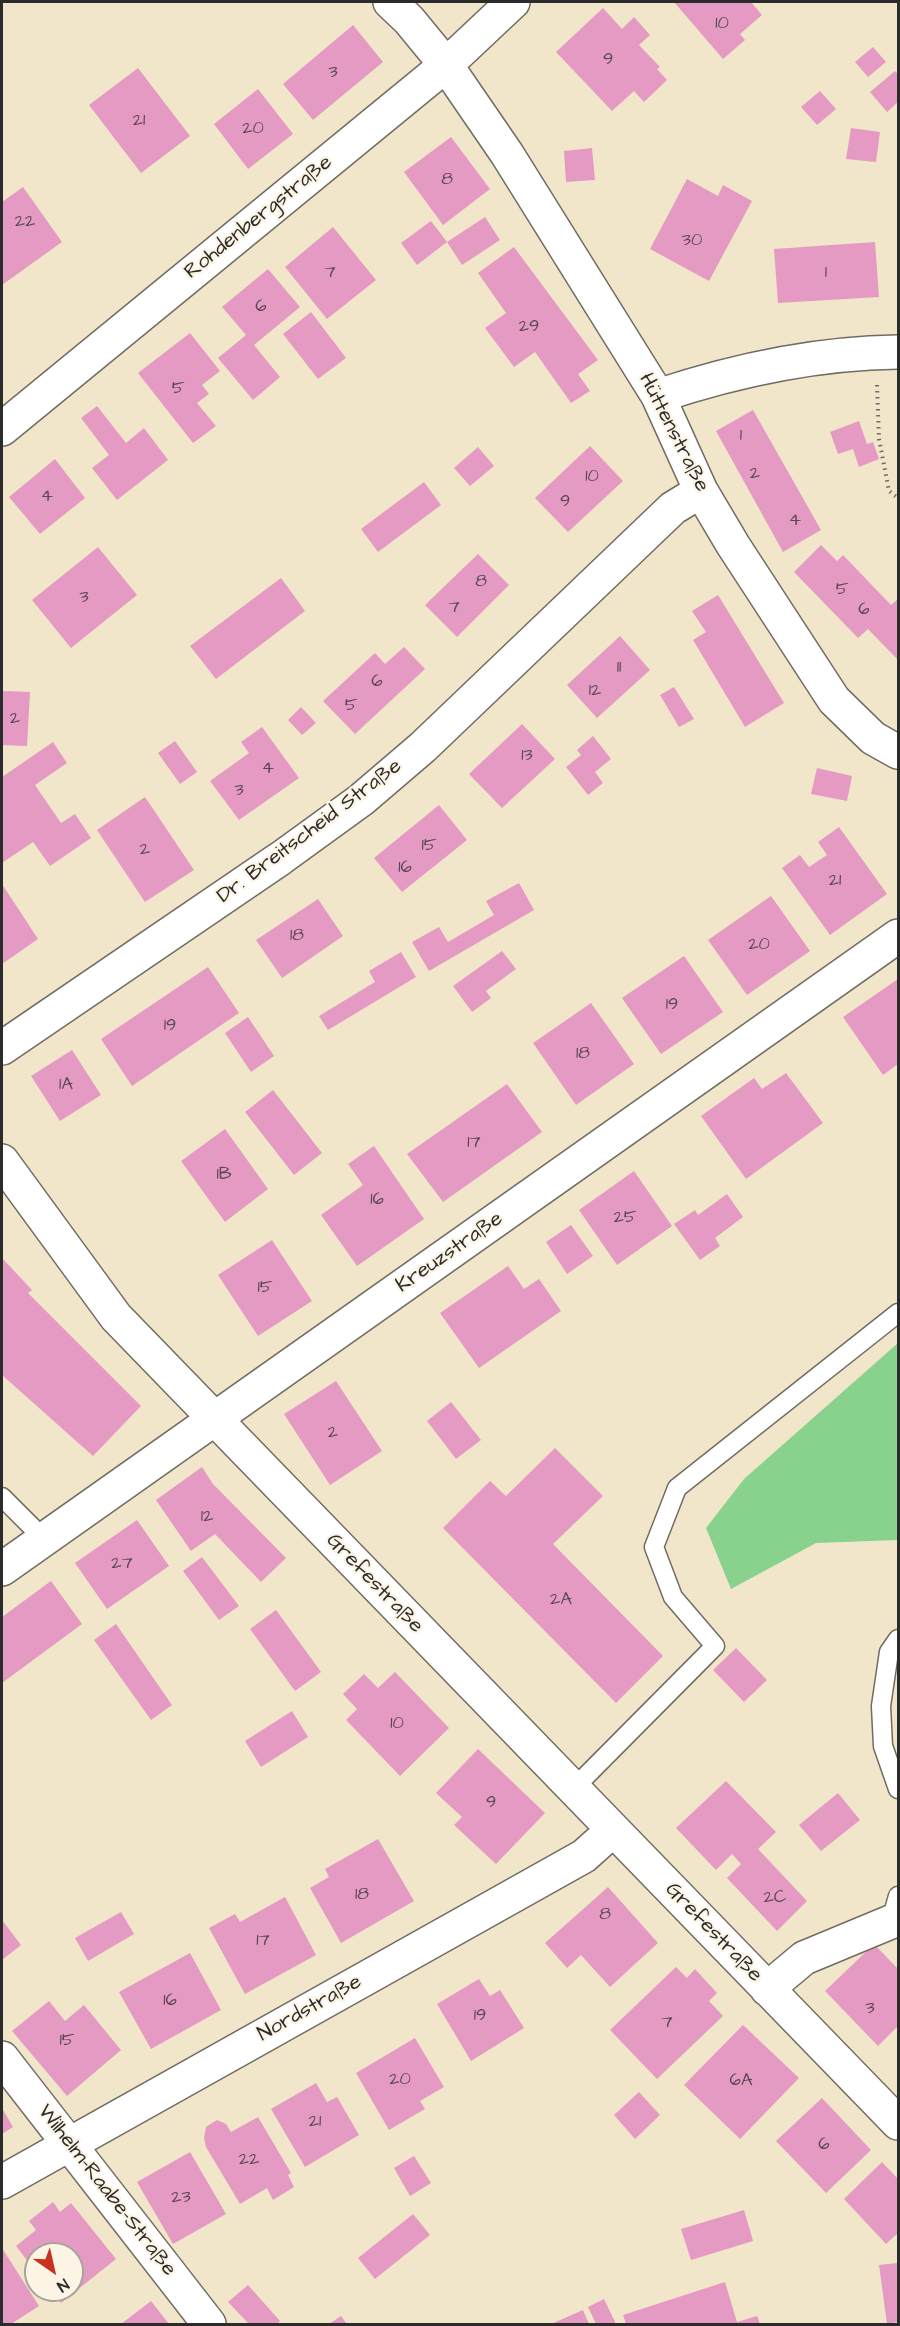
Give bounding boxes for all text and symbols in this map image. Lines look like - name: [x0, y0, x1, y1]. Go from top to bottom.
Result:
- house number: 10: [715, 13, 729, 35]
- house number: 9: [603, 49, 613, 71]
- house number: 3: [328, 62, 338, 84]
- house number: 21: [133, 110, 145, 132]
- house number: 20: [242, 118, 264, 140]
- street label: Rohdenbergstraße: [180, 151, 338, 285]
- house number: 8: [441, 169, 453, 191]
- house number: 22: [15, 211, 35, 233]
- house number: 30: [682, 230, 702, 252]
- house number: 7: [324, 262, 336, 284]
- house number: 1: [825, 262, 827, 284]
- house number: 6: [255, 296, 267, 318]
- house number: 29: [519, 316, 539, 338]
- street label: Hüttenstraße: [632, 369, 714, 497]
- house number: 5: [172, 378, 184, 400]
- house number: 1: [740, 425, 742, 447]
- house number: 2: [750, 463, 760, 485]
- house number: 10: [585, 466, 599, 488]
- house number: 4: [41, 486, 53, 508]
- house number: 9: [560, 491, 570, 513]
- house number: 4: [789, 510, 801, 532]
- house number: 8: [475, 571, 487, 593]
- house number: 5: [836, 579, 848, 601]
- house number: 3: [79, 587, 89, 609]
- house number: 7: [448, 597, 460, 619]
- house number: 6: [858, 599, 870, 621]
- house number: 11: [617, 657, 621, 679]
- house number: 6: [371, 671, 383, 693]
- house number: 12: [589, 680, 601, 702]
- house number: 5: [345, 695, 357, 717]
- house number: 2: [10, 708, 20, 730]
- house number: 13: [521, 745, 533, 767]
- street label: Dr. Breitscheid Straße: [213, 754, 407, 910]
- house number: 4: [262, 758, 274, 780]
- house number: 3: [234, 780, 244, 802]
- house number: 15: [421, 835, 437, 857]
- house number: 2: [140, 839, 150, 861]
- house number: 16: [398, 857, 412, 879]
- house number: 21: [829, 870, 841, 892]
- house number: 18: [290, 925, 304, 947]
- house number: 20: [748, 934, 770, 956]
- house number: 19: [666, 994, 678, 1016]
- house number: 19: [164, 1015, 176, 1037]
- house number: 18: [576, 1043, 590, 1065]
- house number: 1A: [59, 1074, 73, 1096]
- house number: 17: [467, 1132, 481, 1154]
- house number: 1B: [216, 1164, 232, 1186]
- house number: 16: [370, 1189, 384, 1211]
- street label: Kreuzstraße: [392, 1207, 508, 1299]
- house number: 25: [613, 1207, 637, 1229]
- house number: 15: [257, 1277, 273, 1299]
- house number: 2: [328, 1422, 338, 1444]
- house number: 12: [201, 1506, 213, 1528]
- street label: Grefestraße: [320, 1529, 428, 1639]
- house number: 27: [111, 1553, 133, 1575]
- house number: 2A: [550, 1589, 572, 1611]
- house number: 10: [390, 1713, 404, 1735]
- house number: 9: [486, 1792, 496, 1814]
- street label: Grefestraße: [659, 1878, 767, 1988]
- house number: 18: [355, 1884, 369, 1906]
- house number: 2C: [763, 1887, 787, 1909]
- house number: 8: [599, 1904, 611, 1926]
- house number: 17: [256, 1930, 270, 1952]
- street label: Nordstraße: [254, 1970, 366, 2048]
- house number: 16: [163, 1990, 177, 2012]
- house number: 3: [865, 1998, 875, 2020]
- house number: 19: [474, 2005, 486, 2027]
- house number: 7: [661, 2012, 673, 2034]
- house number: 15: [59, 2030, 75, 2052]
- house number: 20: [389, 2069, 411, 2091]
- house number: 6A: [730, 2070, 752, 2092]
- street label: Wilhelm-Raabe-Straße: [31, 2100, 181, 2282]
- house number: 21: [309, 2111, 321, 2133]
- house number: 6: [818, 2134, 830, 2156]
- house number: 22: [239, 2149, 259, 2171]
- house number: 23: [171, 2187, 191, 2209]
- north arrow: [24, 2242, 84, 2302]
- text: N: [53, 2273, 73, 2297]

